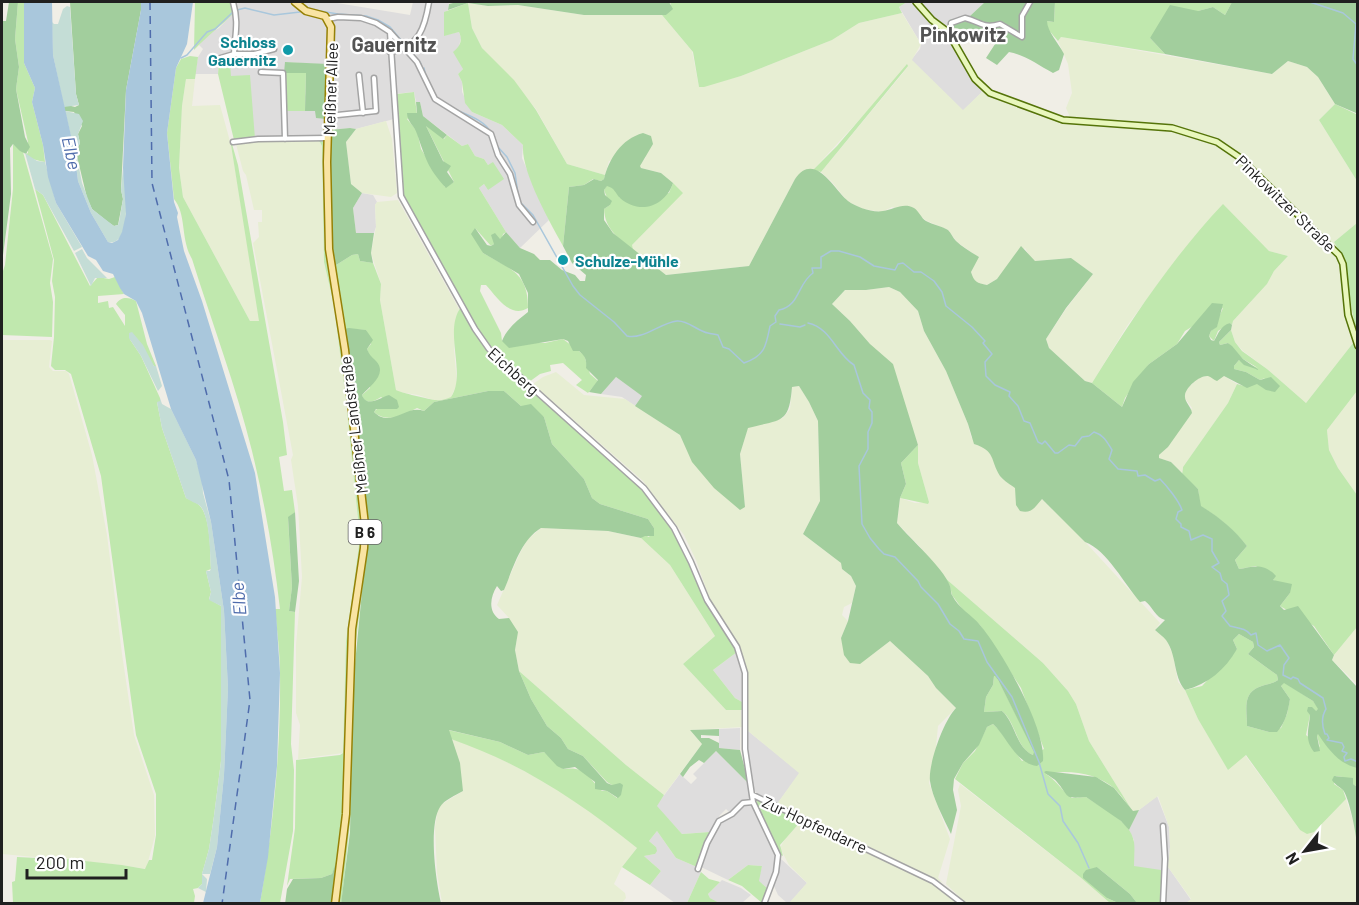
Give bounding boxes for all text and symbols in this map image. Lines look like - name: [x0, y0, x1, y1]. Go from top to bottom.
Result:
- district label: Pinkowitz: [920, 22, 1006, 46]
- place label: Schloss Gauernitz: [208, 32, 276, 69]
- district label: Gauernitz: [351, 32, 437, 56]
- street label: Meißner Allee: [319, 42, 341, 136]
- marker: Schloss Gauernitz: [281, 43, 295, 57]
- water label: Elbe: [58, 134, 86, 172]
- street label: Pinkowitzer Straße: [1232, 151, 1340, 255]
- place label: Schulze-Mühle: [575, 251, 679, 270]
- marker: Schulze-Mühle: [556, 253, 570, 267]
- street label: Eichberg: [485, 343, 543, 399]
- street label: Meißner Landstraße: [335, 355, 371, 495]
- road number: B 6: [348, 520, 382, 544]
- water label: Elbe: [226, 581, 250, 617]
- street label: Zur Hopfendarre: [760, 791, 870, 857]
- north arrow: [1275, 821, 1335, 881]
- scale bar: [27, 842, 126, 880]
- text: N: [1281, 850, 1303, 868]
- text: 200 m: [36, 851, 84, 873]

